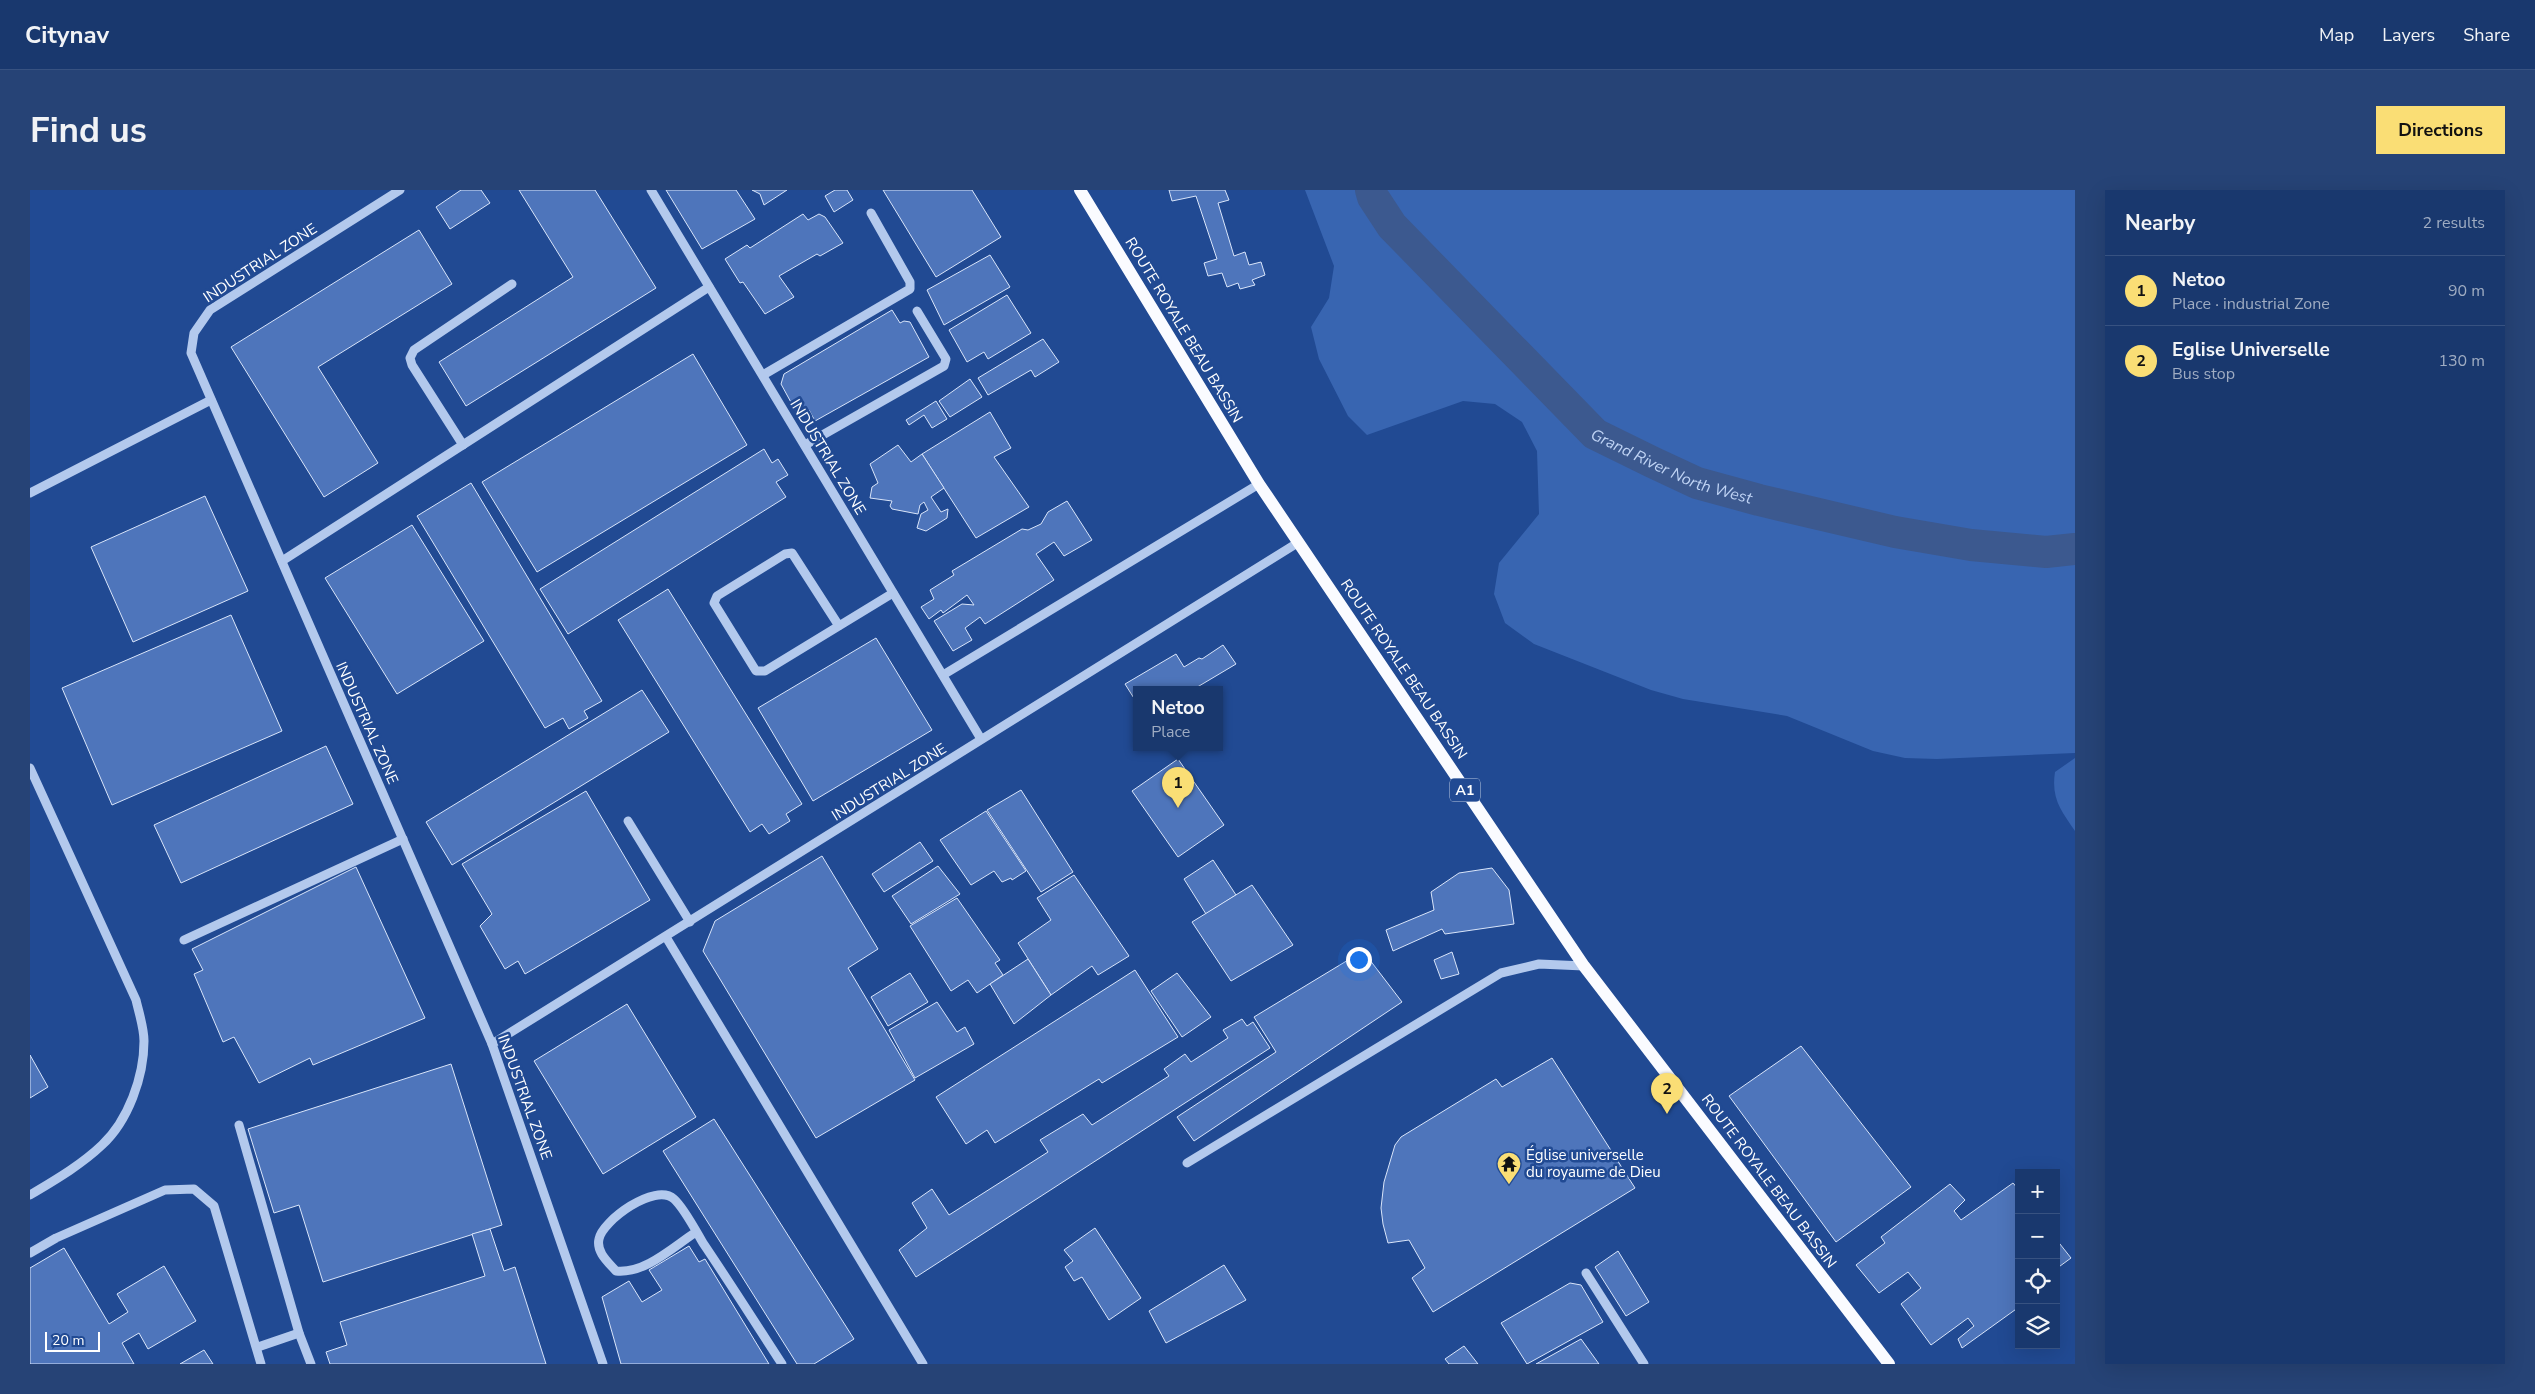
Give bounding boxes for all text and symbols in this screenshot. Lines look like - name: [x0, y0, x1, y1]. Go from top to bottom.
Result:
- text: Citynav: [25, 19, 109, 51]
- text: Map: [2319, 23, 2354, 47]
- text: Layers: [2382, 23, 2435, 47]
- text: Share: [2463, 23, 2510, 47]
- button: Directions: [2376, 106, 2505, 154]
- text: Find us: [30, 107, 147, 154]
- text: Nearby: [2125, 209, 2195, 237]
- text: 2 results: [2423, 212, 2485, 234]
- street label: INDUSTRIAL ZONE: [199, 219, 321, 307]
- street label: ROUTE ROYALE BEAU BASSIN: [1121, 234, 1247, 426]
- text: Netoo: [2172, 267, 2226, 293]
- text: 1: [2136, 280, 2146, 302]
- text: 90 m: [2448, 280, 2485, 302]
- text: Place · industrial Zone: [2172, 293, 2330, 315]
- text: Eglise Universelle: [2172, 337, 2330, 363]
- text: 2: [2136, 350, 2146, 372]
- text: 130 m: [2438, 350, 2485, 372]
- text: Bus stop: [2172, 363, 2235, 385]
- street label: INDUSTRIAL ZONE: [785, 395, 871, 519]
- water label: Grand River North West: [1587, 424, 1755, 510]
- street label: ROUTE ROYALE BEAU BASSIN: [1336, 575, 1472, 763]
- street label: INDUSTRIAL ZONE: [331, 659, 403, 787]
- popup: [1133, 686, 1223, 751]
- text: Netoo: [1151, 695, 1205, 721]
- text: Place: [1151, 721, 1190, 743]
- street label: INDUSTRIAL ZONE: [828, 739, 950, 825]
- pin: 1: [1162, 767, 1194, 808]
- road number: A1: [1450, 778, 1480, 802]
- your location: [1346, 947, 1372, 973]
- street label: INDUSTRIAL ZONE: [493, 1032, 557, 1162]
- pin: 2: [1651, 1073, 1683, 1114]
- street label: ROUTE ROYALE BEAU BASSIN: [1697, 1090, 1841, 1272]
- place label: Église universelle du royaume de Dieu: [1526, 1145, 1661, 1182]
- temple icon: Église universelle du royaume de Dieu: [1496, 1151, 1522, 1185]
- map controls: [2015, 1169, 2060, 1349]
- button: +: [2015, 1169, 2060, 1214]
- button: −: [2015, 1214, 2060, 1259]
- button: locate: [2015, 1259, 2060, 1304]
- button: layers: [2015, 1304, 2060, 1349]
- scale bar: [45, 1329, 100, 1352]
- text: 20 m: [52, 1331, 84, 1350]

